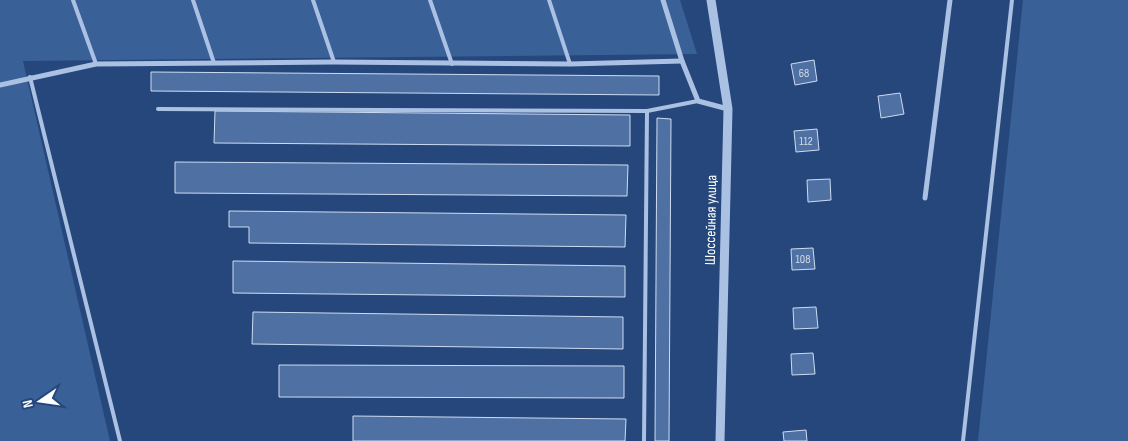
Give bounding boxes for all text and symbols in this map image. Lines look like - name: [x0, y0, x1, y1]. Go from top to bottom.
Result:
- house number: 68: [799, 66, 809, 81]
- house number: 112: [799, 134, 813, 149]
- street label: Шоссейная улица: [701, 175, 721, 265]
- house number: 108: [796, 252, 810, 267]
- north arrow: [15, 376, 65, 426]
- text: N: [19, 398, 37, 409]

